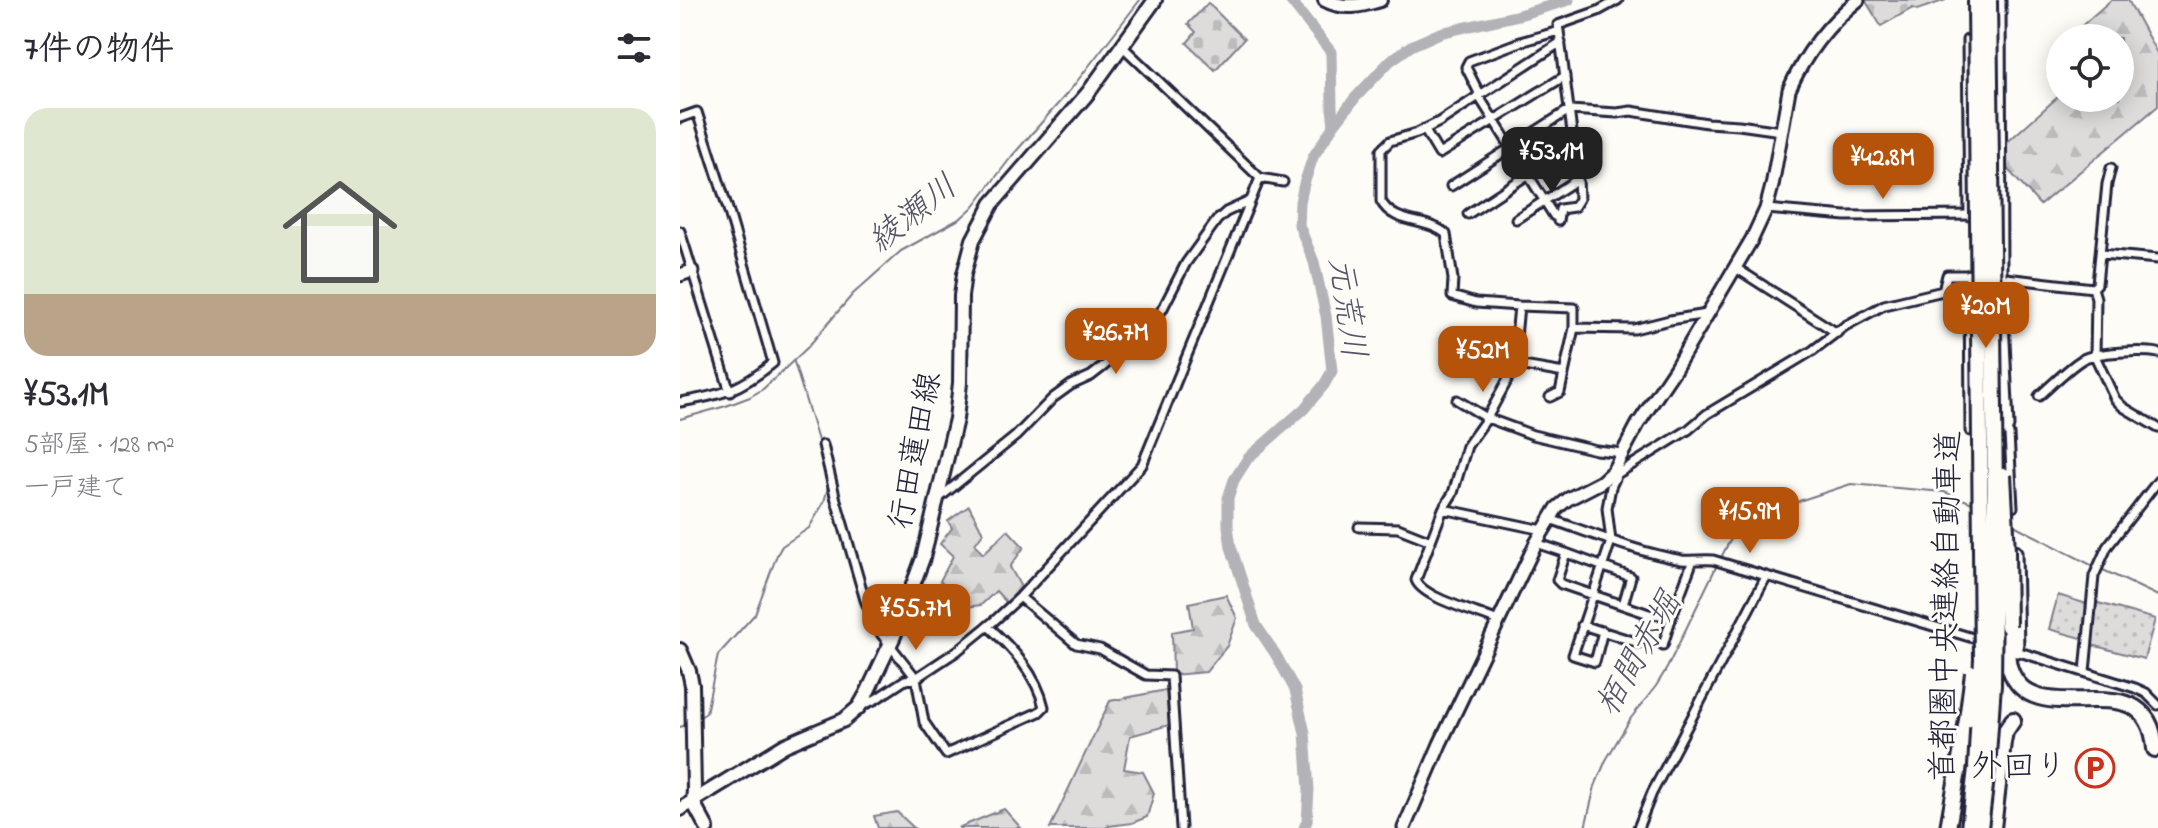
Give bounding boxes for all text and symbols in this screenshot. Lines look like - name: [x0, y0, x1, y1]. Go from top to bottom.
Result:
- map controls: [2046, 24, 2134, 112]
- button: locate: [2046, 24, 2134, 112]
- text: 7件の物件: [24, 26, 174, 76]
- icon: filters: [612, 26, 656, 70]
- pin: ¥53.1M: [1487, 127, 1617, 195]
- pin: ¥42.8M: [1818, 133, 1948, 201]
- text: ¥53.1M: [1519, 134, 1585, 172]
- text: ¥42.8M: [1851, 140, 1915, 178]
- icon: home: [268, 160, 412, 304]
- water label: 綾瀬川: [858, 164, 970, 266]
- water label: 元荒川: [1313, 254, 1377, 362]
- pin: ¥20M: [1939, 282, 2033, 350]
- text: ¥20M: [1961, 289, 2011, 327]
- pin: ¥26.7M: [1051, 308, 1181, 376]
- text: ¥26.7M: [1083, 315, 1149, 353]
- pin: ¥52M: [1436, 326, 1530, 394]
- text: ¥52M: [1456, 333, 1510, 371]
- street label: 行田蓮田線: [879, 368, 955, 534]
- text: ¥53.1M: [24, 372, 109, 422]
- text: 5部屋 · 128 m²: [24, 427, 175, 465]
- street label: 首都圏中央連絡自動車道: [1921, 430, 1975, 782]
- text: 一戸建て: [24, 470, 128, 508]
- pin: ¥15.9M: [1685, 487, 1815, 555]
- text: ¥15.9M: [1719, 494, 1781, 532]
- water label: 栢間赤堀: [1584, 582, 1697, 726]
- pin: ¥55.7M: [851, 584, 981, 652]
- text: ¥55.7M: [880, 591, 952, 629]
- place label: 外回り: [1971, 745, 2067, 792]
- parking icon: 外回り: [2074, 747, 2116, 789]

